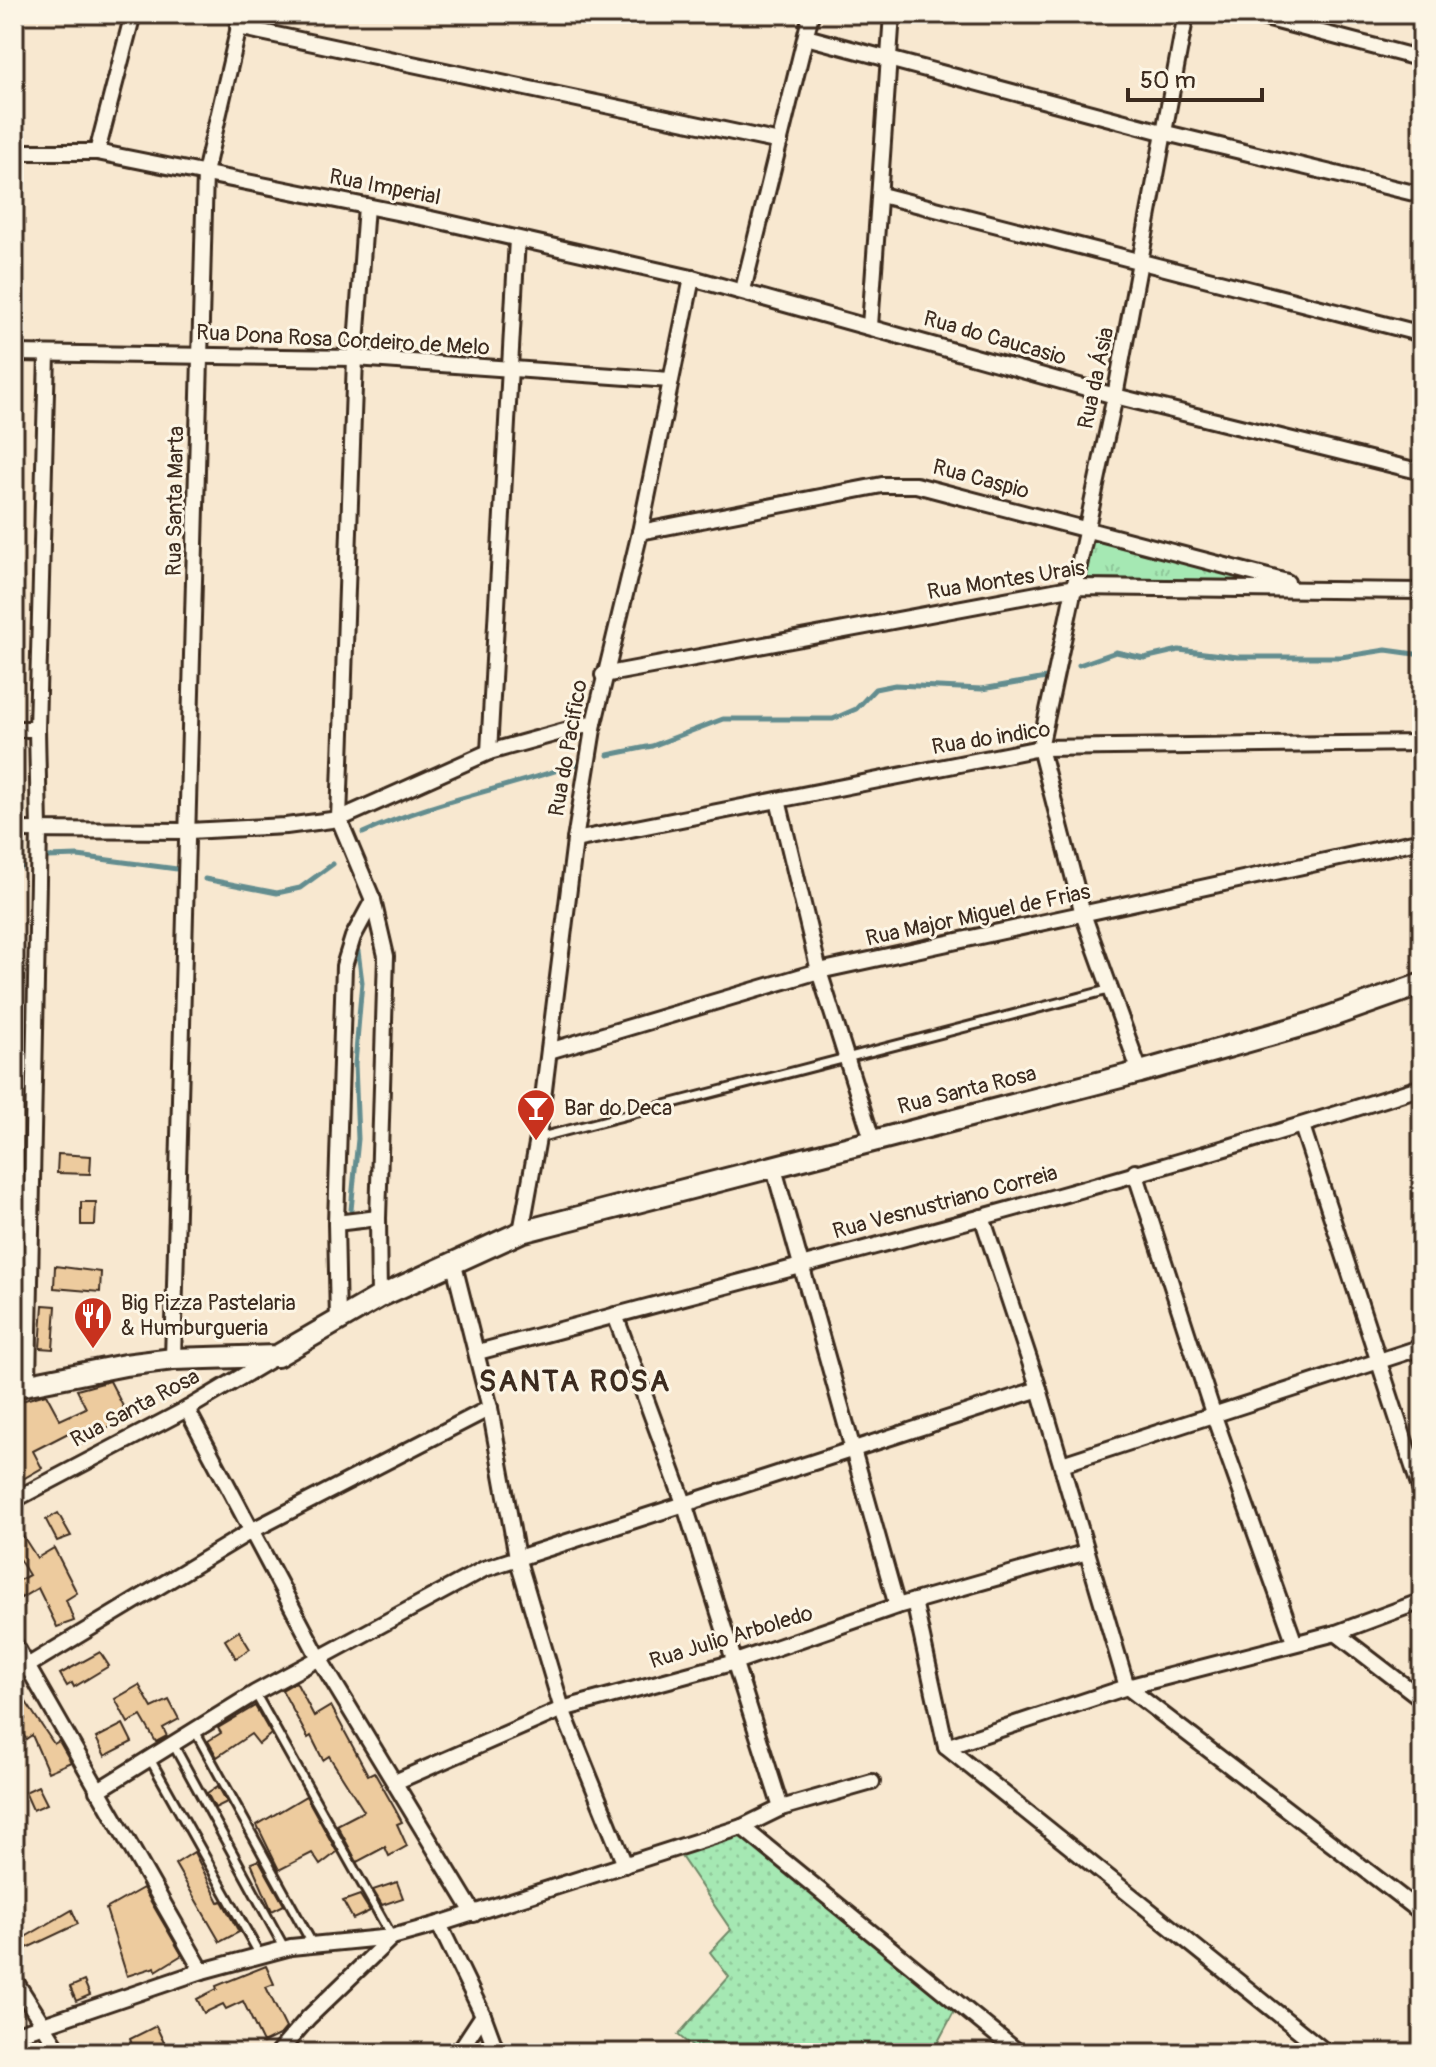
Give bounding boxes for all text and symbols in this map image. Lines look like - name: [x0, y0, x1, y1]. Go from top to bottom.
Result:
- scale bar: [1128, 52, 1262, 102]
- text: 50 m: [1140, 66, 1196, 95]
- street label: Rua Imperial: [327, 162, 443, 212]
- street label: Rua do Caucasio: [920, 304, 1070, 372]
- street label: Rua Dona Rosa Cordeiro de Melo: [195, 318, 491, 362]
- street label: Rua da Ásia: [1072, 325, 1120, 431]
- street label: Rua Santa Marta: [160, 426, 190, 576]
- street label: Rua Caspio: [930, 453, 1032, 505]
- street label: Rua Montes Urais: [925, 554, 1087, 606]
- street label: Rua do Pacifico: [542, 677, 594, 818]
- street label: Rua do indico: [930, 715, 1052, 761]
- street label: Rua Major Miguel de Frias: [863, 877, 1093, 952]
- street label: Rua Santa Rosa: [895, 1059, 1039, 1121]
- bar icon: Bar do Deca: [515, 1087, 557, 1142]
- place label: Bar do Deca: [564, 1094, 672, 1122]
- street label: Rua Vesnustriano Correia: [830, 1159, 1060, 1245]
- place label: Big Pizza Pastelaria & Humburgueria: [121, 1289, 296, 1342]
- restaurant icon: Big Pizza Pastelaria & Humburgueria: [72, 1295, 114, 1350]
- street label: Rua Santa Rosa: [66, 1362, 204, 1454]
- district label: SANTA ROSA: [479, 1363, 671, 1400]
- street label: Rua Julio Arboledo: [646, 1599, 816, 1675]

